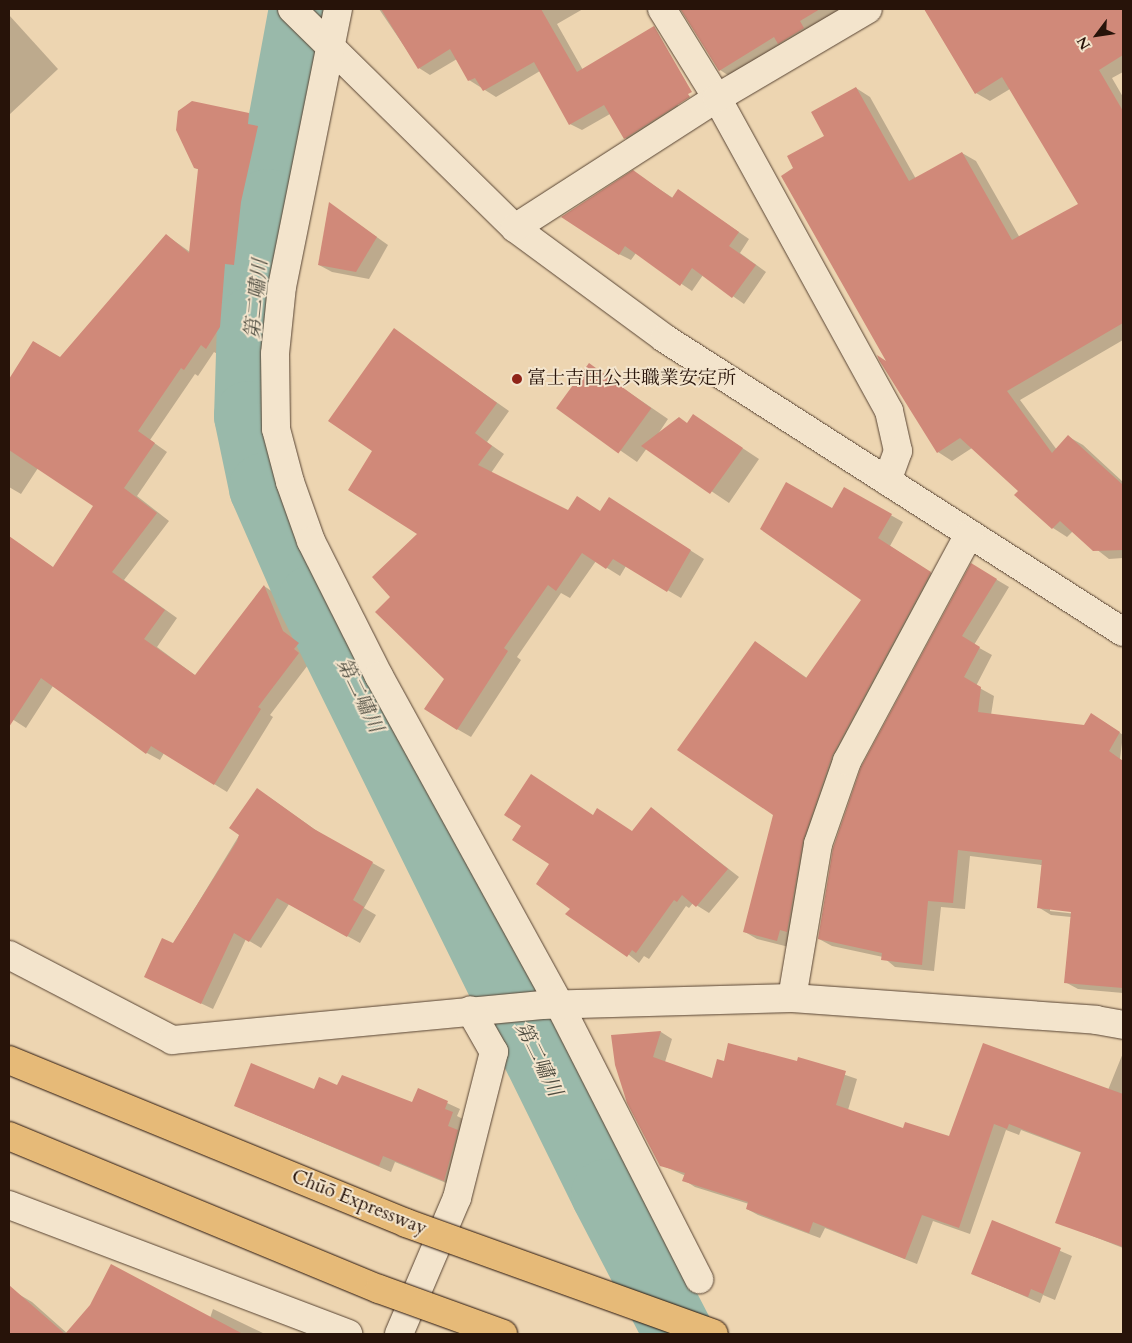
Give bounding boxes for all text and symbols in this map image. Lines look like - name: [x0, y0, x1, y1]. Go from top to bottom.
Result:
- north arrow: [1072, 10, 1122, 60]
- text: N: [1072, 33, 1095, 53]
- water label: 第二嘯川: [240, 258, 272, 340]
- place label: 富士吉田公共職業安定所: [527, 368, 736, 390]
- marker: 富士吉田公共職業安定所: [511, 373, 523, 385]
- water label: 第二嘯川: [332, 654, 388, 736]
- water label: 第二嘯川: [511, 1018, 567, 1100]
- street label: Chūō Expressway: [288, 1165, 430, 1241]

